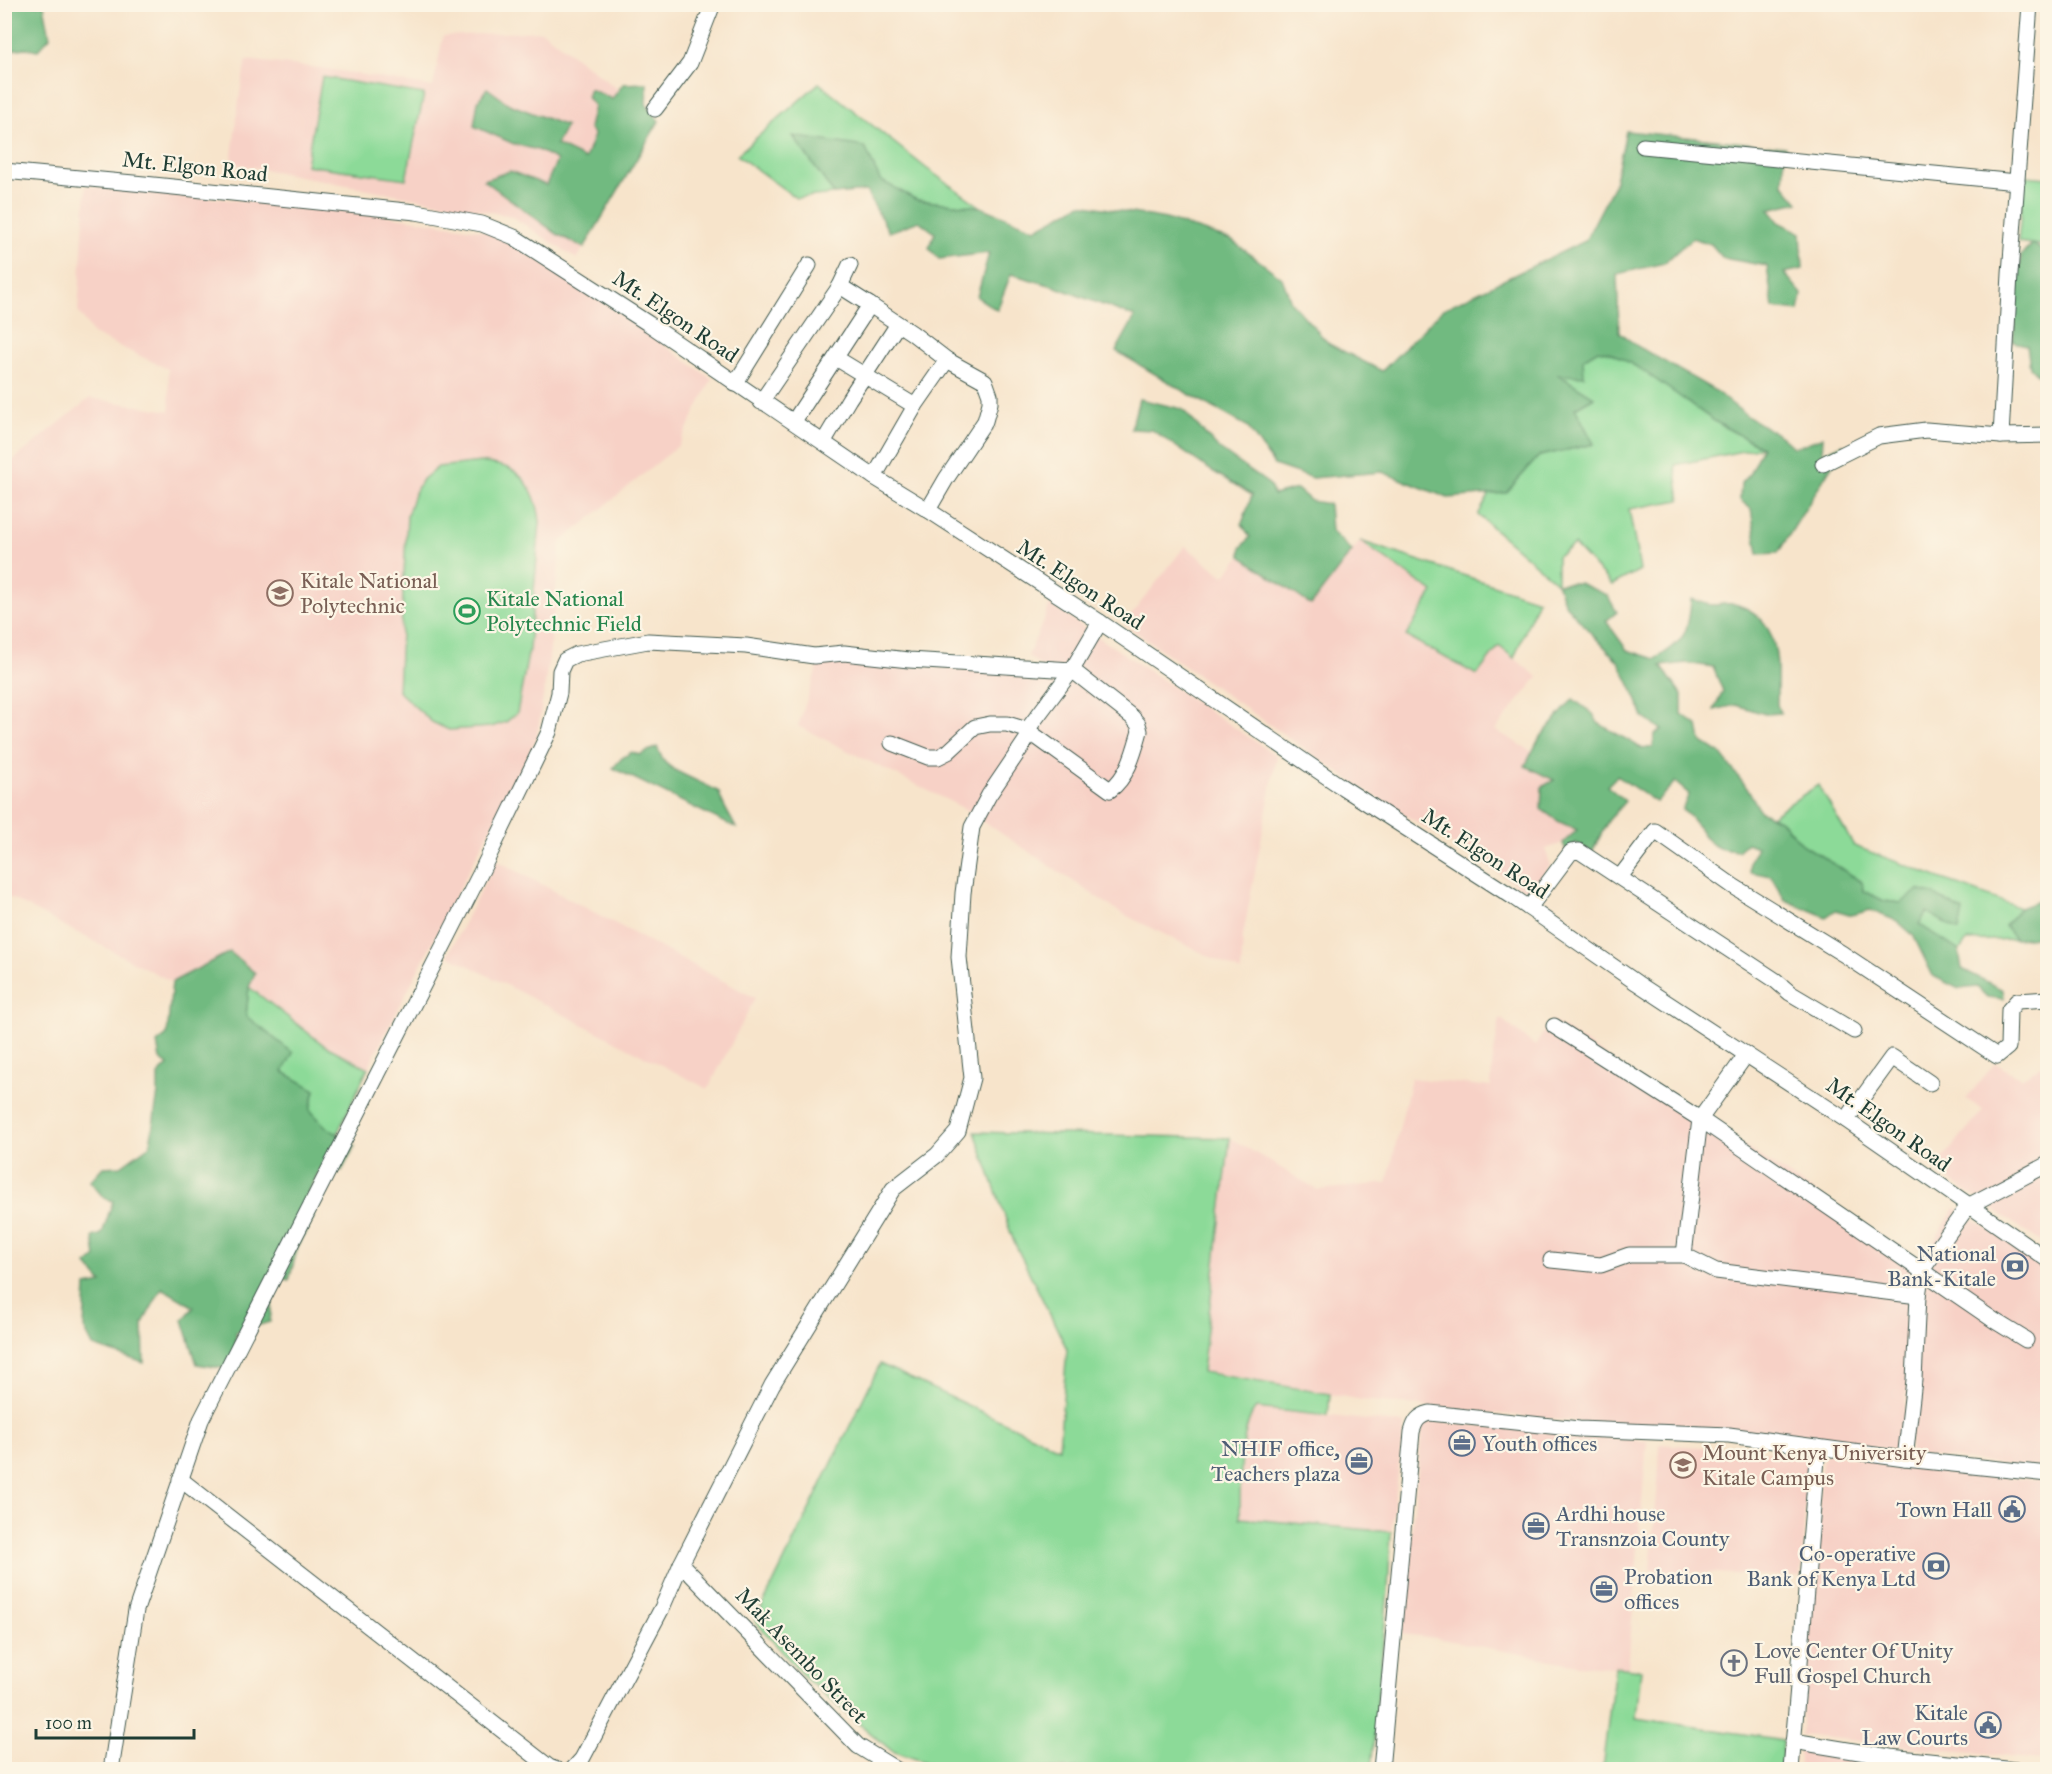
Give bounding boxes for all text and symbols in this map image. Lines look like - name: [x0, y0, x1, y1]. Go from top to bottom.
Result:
- street label: Mt. Elgon Road: [121, 145, 269, 188]
- street label: Mt. Elgon Road: [608, 264, 744, 369]
- street label: Mt. Elgon Road: [1012, 533, 1149, 636]
- place label: Kitale National Polytechnic: [300, 567, 438, 619]
- school or university icon: Kitale National Polytechnic: [265, 578, 295, 608]
- place label: Kitale National Polytechnic Field: [486, 585, 642, 637]
- sports icon: Kitale National Polytechnic Field: [452, 596, 482, 626]
- street label: Mt. Elgon Road: [1417, 802, 1554, 905]
- street label: Mt. Elgon Road: [1821, 1071, 1956, 1177]
- place label: National Bank-Kitale: [1887, 1240, 1996, 1292]
- bank icon: National Bank-Kitale: [2000, 1251, 2030, 1281]
- office icon: Youth offices: [1447, 1428, 1477, 1458]
- place label: Youth offices: [1482, 1430, 1597, 1457]
- place label: NHIF office, Teachers plaza: [1211, 1435, 1341, 1487]
- place label: Mount Kenya University Kitale Campus: [1702, 1439, 1927, 1491]
- office icon: NHIF office, Teachers plaza: [1344, 1446, 1374, 1476]
- school or university icon: Mount Kenya University Kitale Campus: [1668, 1450, 1698, 1480]
- public building icon: Town Hall: [1997, 1494, 2027, 1524]
- place label: Town Hall: [1896, 1496, 1992, 1523]
- place label: Ardhi house Transnzoia County: [1555, 1500, 1730, 1552]
- office icon: Ardhi house Transnzoia County: [1521, 1511, 1551, 1541]
- place label: Co-operative Bank of Kenya Ltd: [1747, 1540, 1916, 1592]
- bank icon: Co-operative Bank of Kenya Ltd: [1921, 1551, 1951, 1581]
- place label: Probation offices: [1624, 1563, 1713, 1615]
- office icon: Probation offices: [1589, 1574, 1619, 1604]
- street label: Mak Asembo Street: [730, 1582, 874, 1729]
- place label: Love Center Of Unity Full Gospel Church: [1754, 1637, 1954, 1689]
- church icon: Love Center Of Unity Full Gospel Church: [1719, 1648, 1749, 1678]
- place label: Kitale Law Courts: [1861, 1699, 1968, 1751]
- scale bar: [36, 1702, 194, 1740]
- public building icon: Kitale Law Courts: [1973, 1710, 2003, 1740]
- text: 100 m: [45, 1712, 92, 1734]

